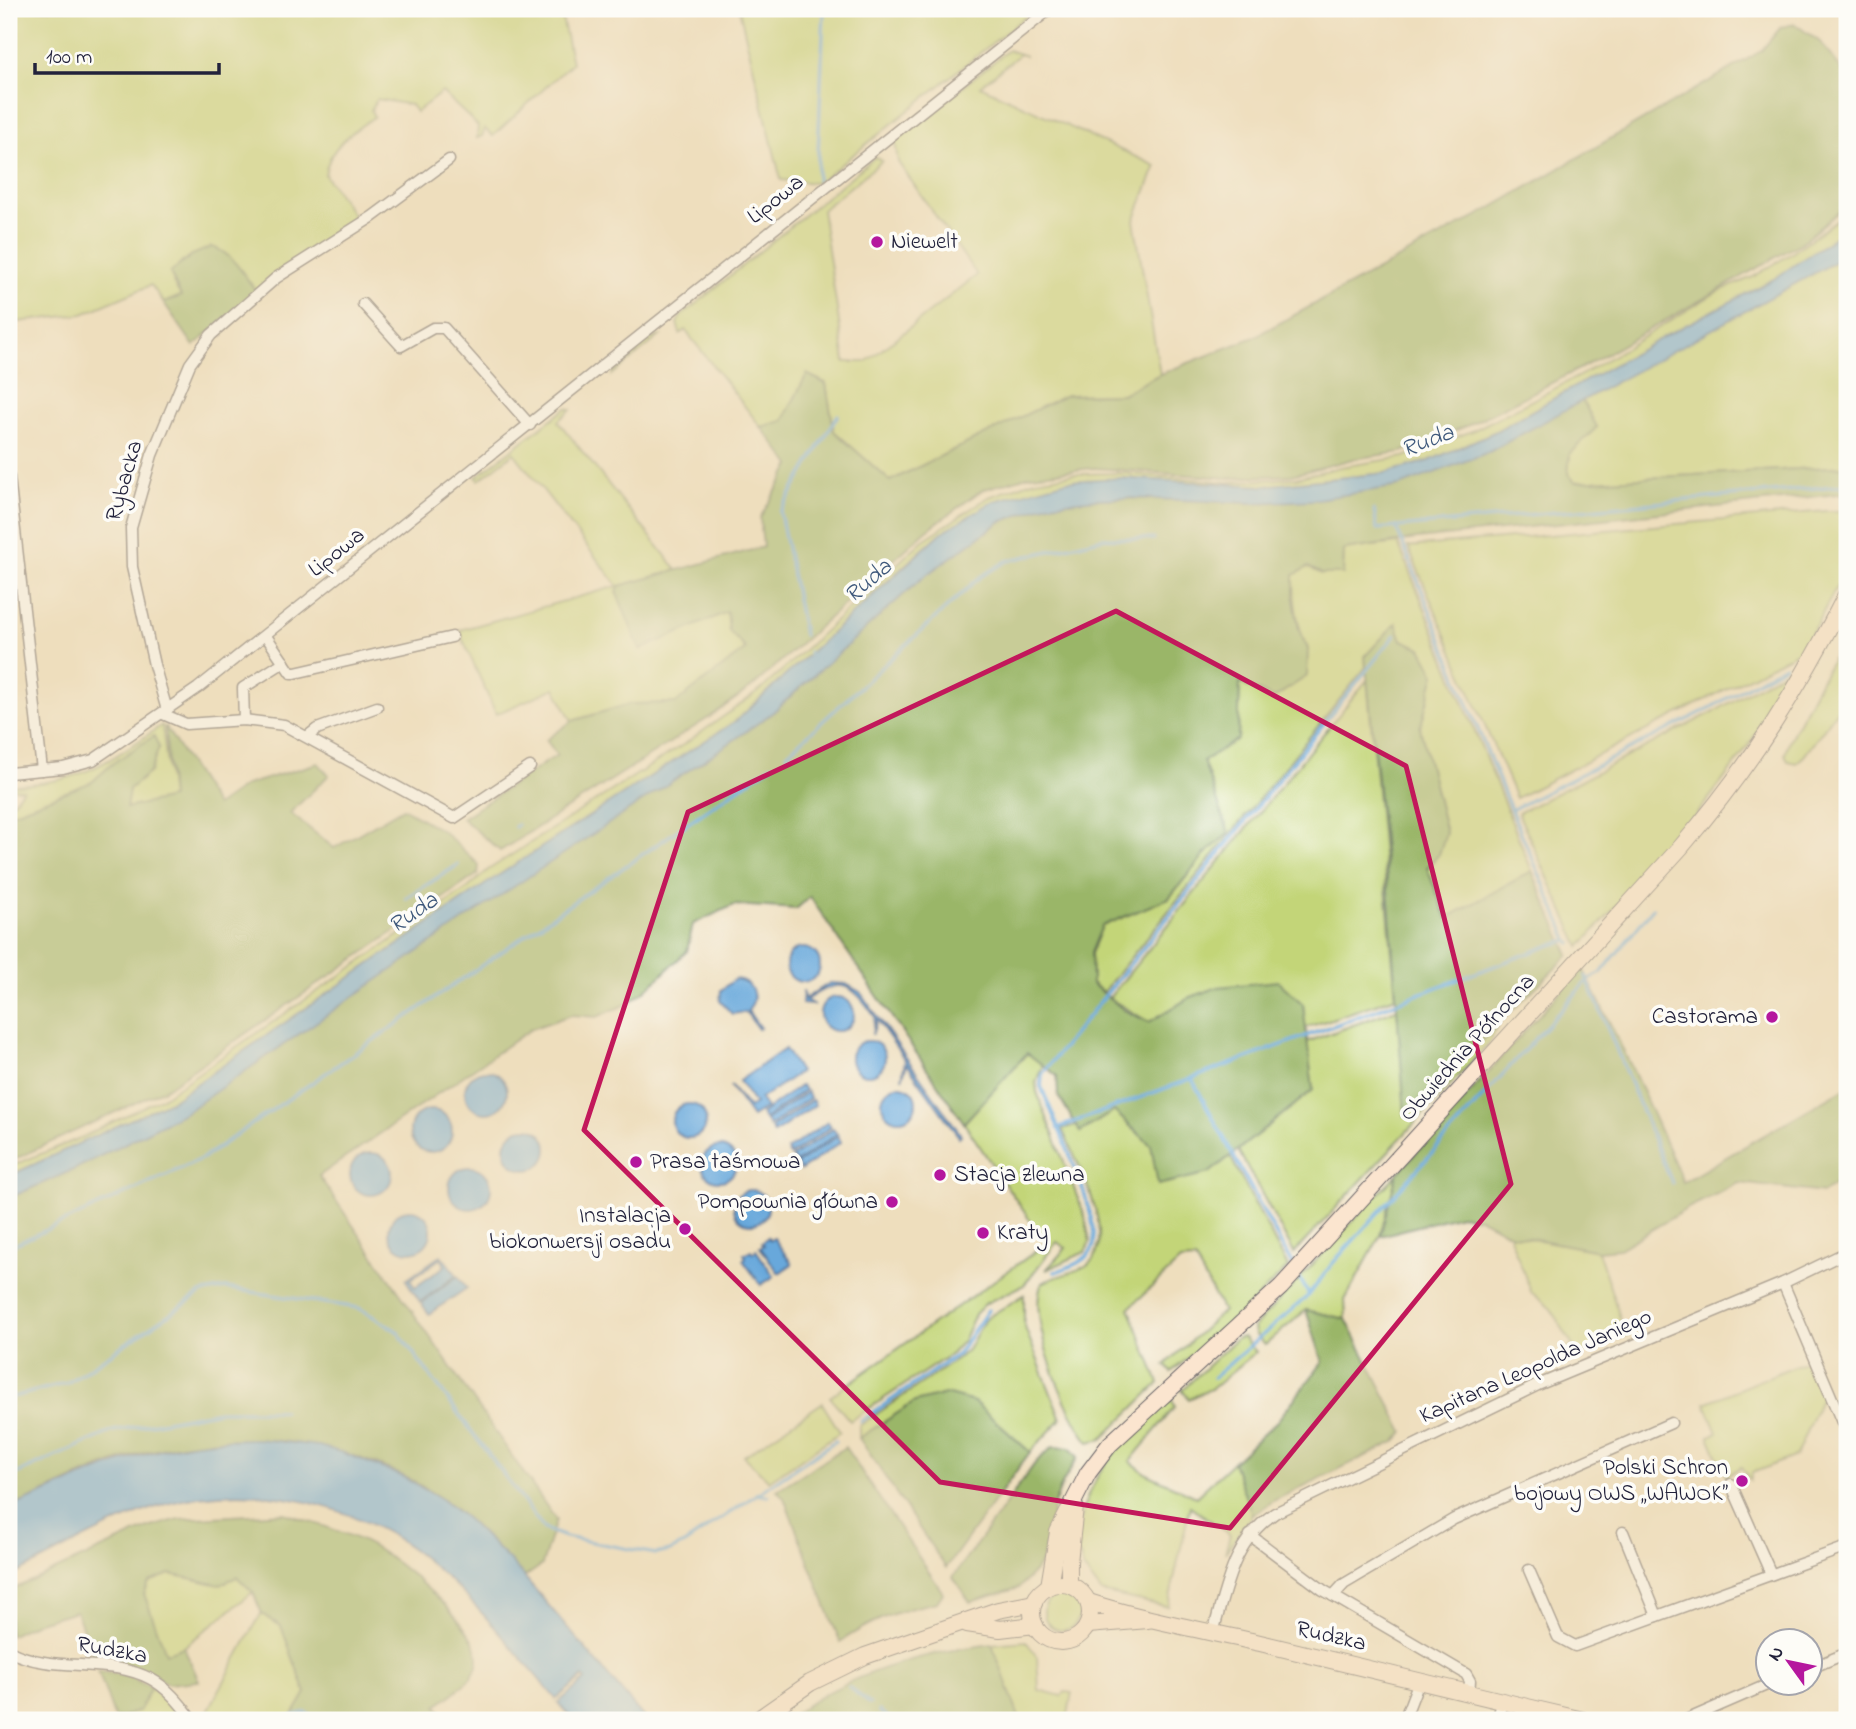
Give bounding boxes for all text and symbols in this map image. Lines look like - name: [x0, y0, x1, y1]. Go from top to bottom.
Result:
- scale bar: [35, 32, 219, 76]
- text: 100 m: [46, 43, 92, 73]
- street label: Lipowa: [740, 167, 812, 233]
- place label: Niewelt: [891, 226, 958, 259]
- marker: Niewelt: [869, 234, 885, 250]
- water label: Ruda: [1397, 416, 1460, 468]
- street label: Rybacka: [98, 437, 154, 526]
- street label: Lipowa: [301, 520, 373, 586]
- water label: Ruda: [837, 551, 901, 613]
- water label: Ruda: [382, 884, 447, 944]
- street label: Obwiednia Północna: [1392, 967, 1544, 1129]
- place label: Castorama: [1652, 1001, 1758, 1034]
- marker: Castorama: [1764, 1009, 1780, 1025]
- place label: Prasa taśmowa: [650, 1146, 801, 1179]
- marker: Prasa taśmowa: [628, 1154, 644, 1170]
- place label: Stacja zlewna: [954, 1159, 1085, 1192]
- marker: Stacja zlewna: [932, 1167, 948, 1183]
- place label: Pompownia główna: [698, 1186, 878, 1220]
- marker: Pompownia główna: [884, 1194, 900, 1210]
- place label: Instalacja biokonwersji osadu: [489, 1200, 671, 1259]
- place label: Kraty: [997, 1217, 1048, 1252]
- marker: Instalacja biokonwersji osadu: [677, 1221, 693, 1237]
- marker: Kraty: [975, 1225, 991, 1241]
- street label: Kapitana Leopolda Janiego: [1415, 1301, 1658, 1434]
- place label: Polski Schron bojowy OWS „WAWOK”: [1514, 1452, 1729, 1513]
- marker: Polski Schron bojowy OWS „WAWOK”: [1734, 1473, 1750, 1489]
- street label: Rudzka: [1293, 1613, 1369, 1661]
- north arrow: [1755, 1628, 1825, 1698]
- street label: Rudzka: [74, 1629, 150, 1673]
- text: N: [1762, 1641, 1792, 1667]

